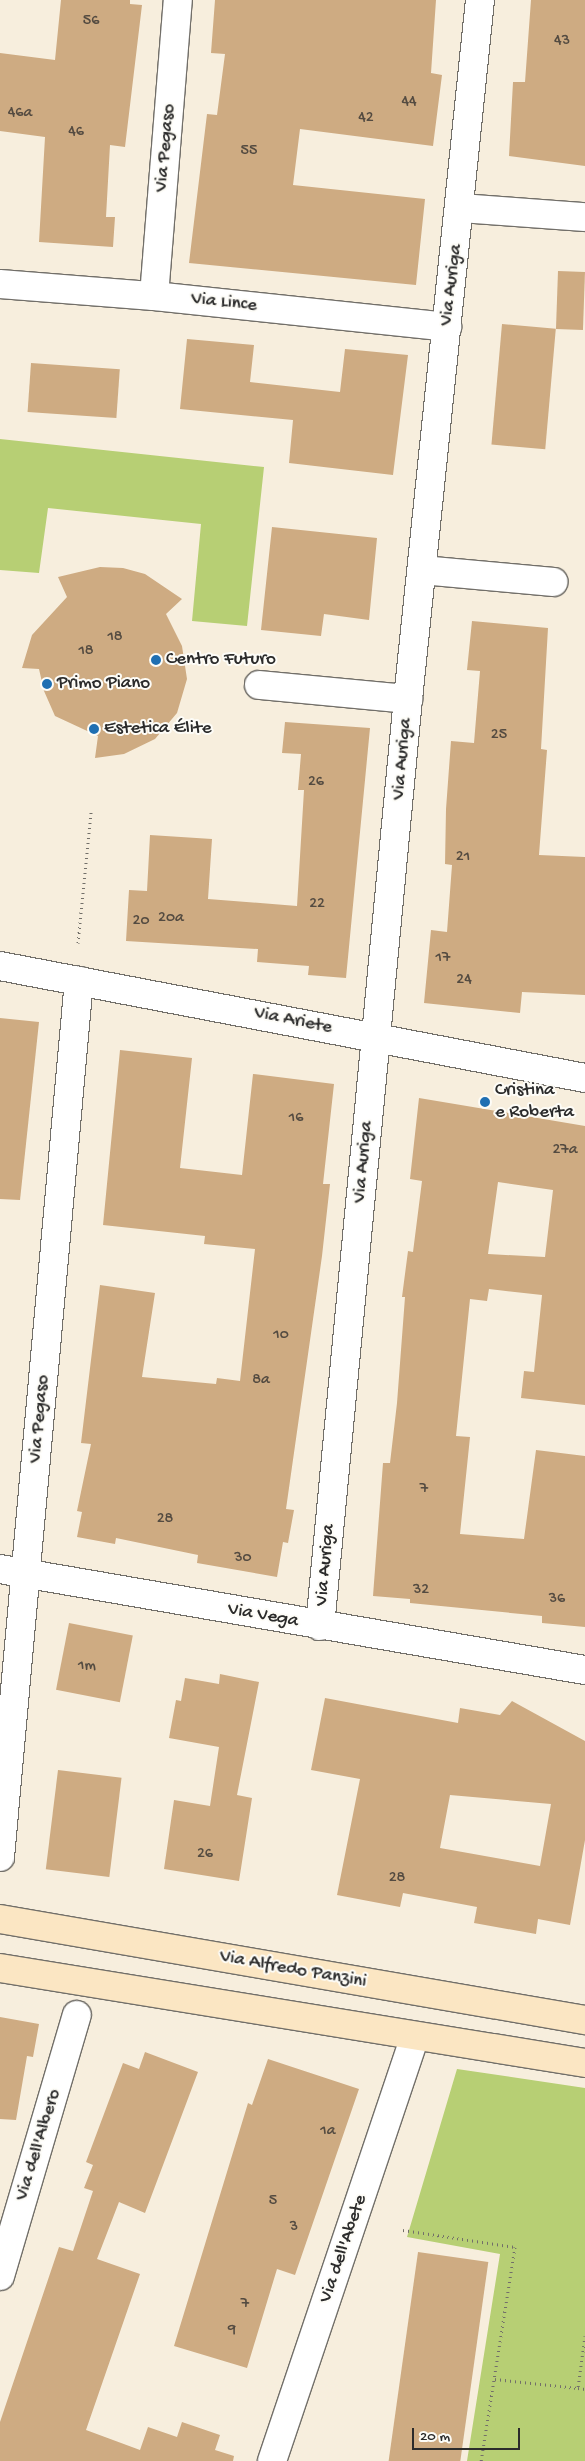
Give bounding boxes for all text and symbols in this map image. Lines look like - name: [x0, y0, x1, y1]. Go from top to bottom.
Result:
- house number: 56: [83, 12, 99, 32]
- house number: 43: [554, 32, 570, 52]
- house number: 44: [401, 93, 417, 113]
- street label: Via Pegaso: [151, 103, 181, 193]
- house number: 46a: [8, 104, 32, 124]
- house number: 42: [358, 109, 374, 129]
- house number: 46: [68, 123, 84, 143]
- house number: 55: [241, 142, 257, 162]
- street label: Via Auriga: [436, 243, 468, 327]
- street label: Via Lince: [190, 288, 258, 318]
- house number: 18: [107, 628, 123, 648]
- house number: 18: [78, 642, 94, 662]
- place label: Centro Futuro: [166, 649, 276, 671]
- marker: Centro Futuro: [150, 654, 162, 666]
- place label: Primo Piano: [57, 673, 150, 695]
- marker: Primo Piano: [41, 678, 53, 690]
- street label: Via Auriga: [388, 717, 418, 801]
- place label: Estetica Élite: [104, 718, 211, 740]
- marker: Estetica Élite: [88, 723, 100, 735]
- house number: 25: [491, 726, 507, 746]
- house number: 26: [308, 773, 324, 793]
- house number: 21: [456, 848, 470, 868]
- house number: 22: [309, 895, 325, 915]
- house number: 20a: [158, 909, 184, 929]
- house number: 20: [133, 912, 149, 932]
- house number: 17: [436, 949, 450, 969]
- house number: 24: [456, 971, 472, 991]
- street label: Via Ariete: [252, 1002, 334, 1040]
- place label: Cristina e Roberta: [495, 1080, 574, 1124]
- marker: Cristina e Roberta: [479, 1096, 491, 1108]
- house number: 16: [289, 1109, 303, 1129]
- street label: Via Auriga: [349, 1120, 379, 1204]
- house number: 27a: [552, 1141, 578, 1161]
- house number: 10: [273, 1326, 289, 1346]
- house number: 8a: [252, 1371, 270, 1391]
- street label: Via Pegaso: [25, 1374, 55, 1464]
- house number: 7: [420, 1480, 428, 1500]
- house number: 28: [157, 1510, 173, 1530]
- street label: Via Auriga: [311, 1523, 341, 1607]
- house number: 30: [234, 1549, 252, 1569]
- house number: 32: [413, 1581, 429, 1601]
- house number: 36: [549, 1590, 565, 1610]
- street label: Via Vega: [226, 1599, 300, 1633]
- house number: 1m: [78, 1657, 96, 1677]
- house number: 26: [197, 1845, 213, 1865]
- house number: 28: [389, 1869, 405, 1889]
- street label: Via Alfredo Panzini: [218, 1946, 368, 1994]
- street label: Via dell'Albero: [11, 2086, 67, 2204]
- house number: 1a: [320, 2122, 336, 2142]
- house number: 5: [269, 2192, 277, 2212]
- street label: Via dell'Abete: [315, 2192, 373, 2306]
- house number: 3: [290, 2218, 298, 2238]
- house number: 7: [241, 2295, 249, 2315]
- house number: 9: [228, 2321, 236, 2341]
- scale bar: [415, 2418, 522, 2450]
- text: 20 m: [420, 2428, 450, 2446]

